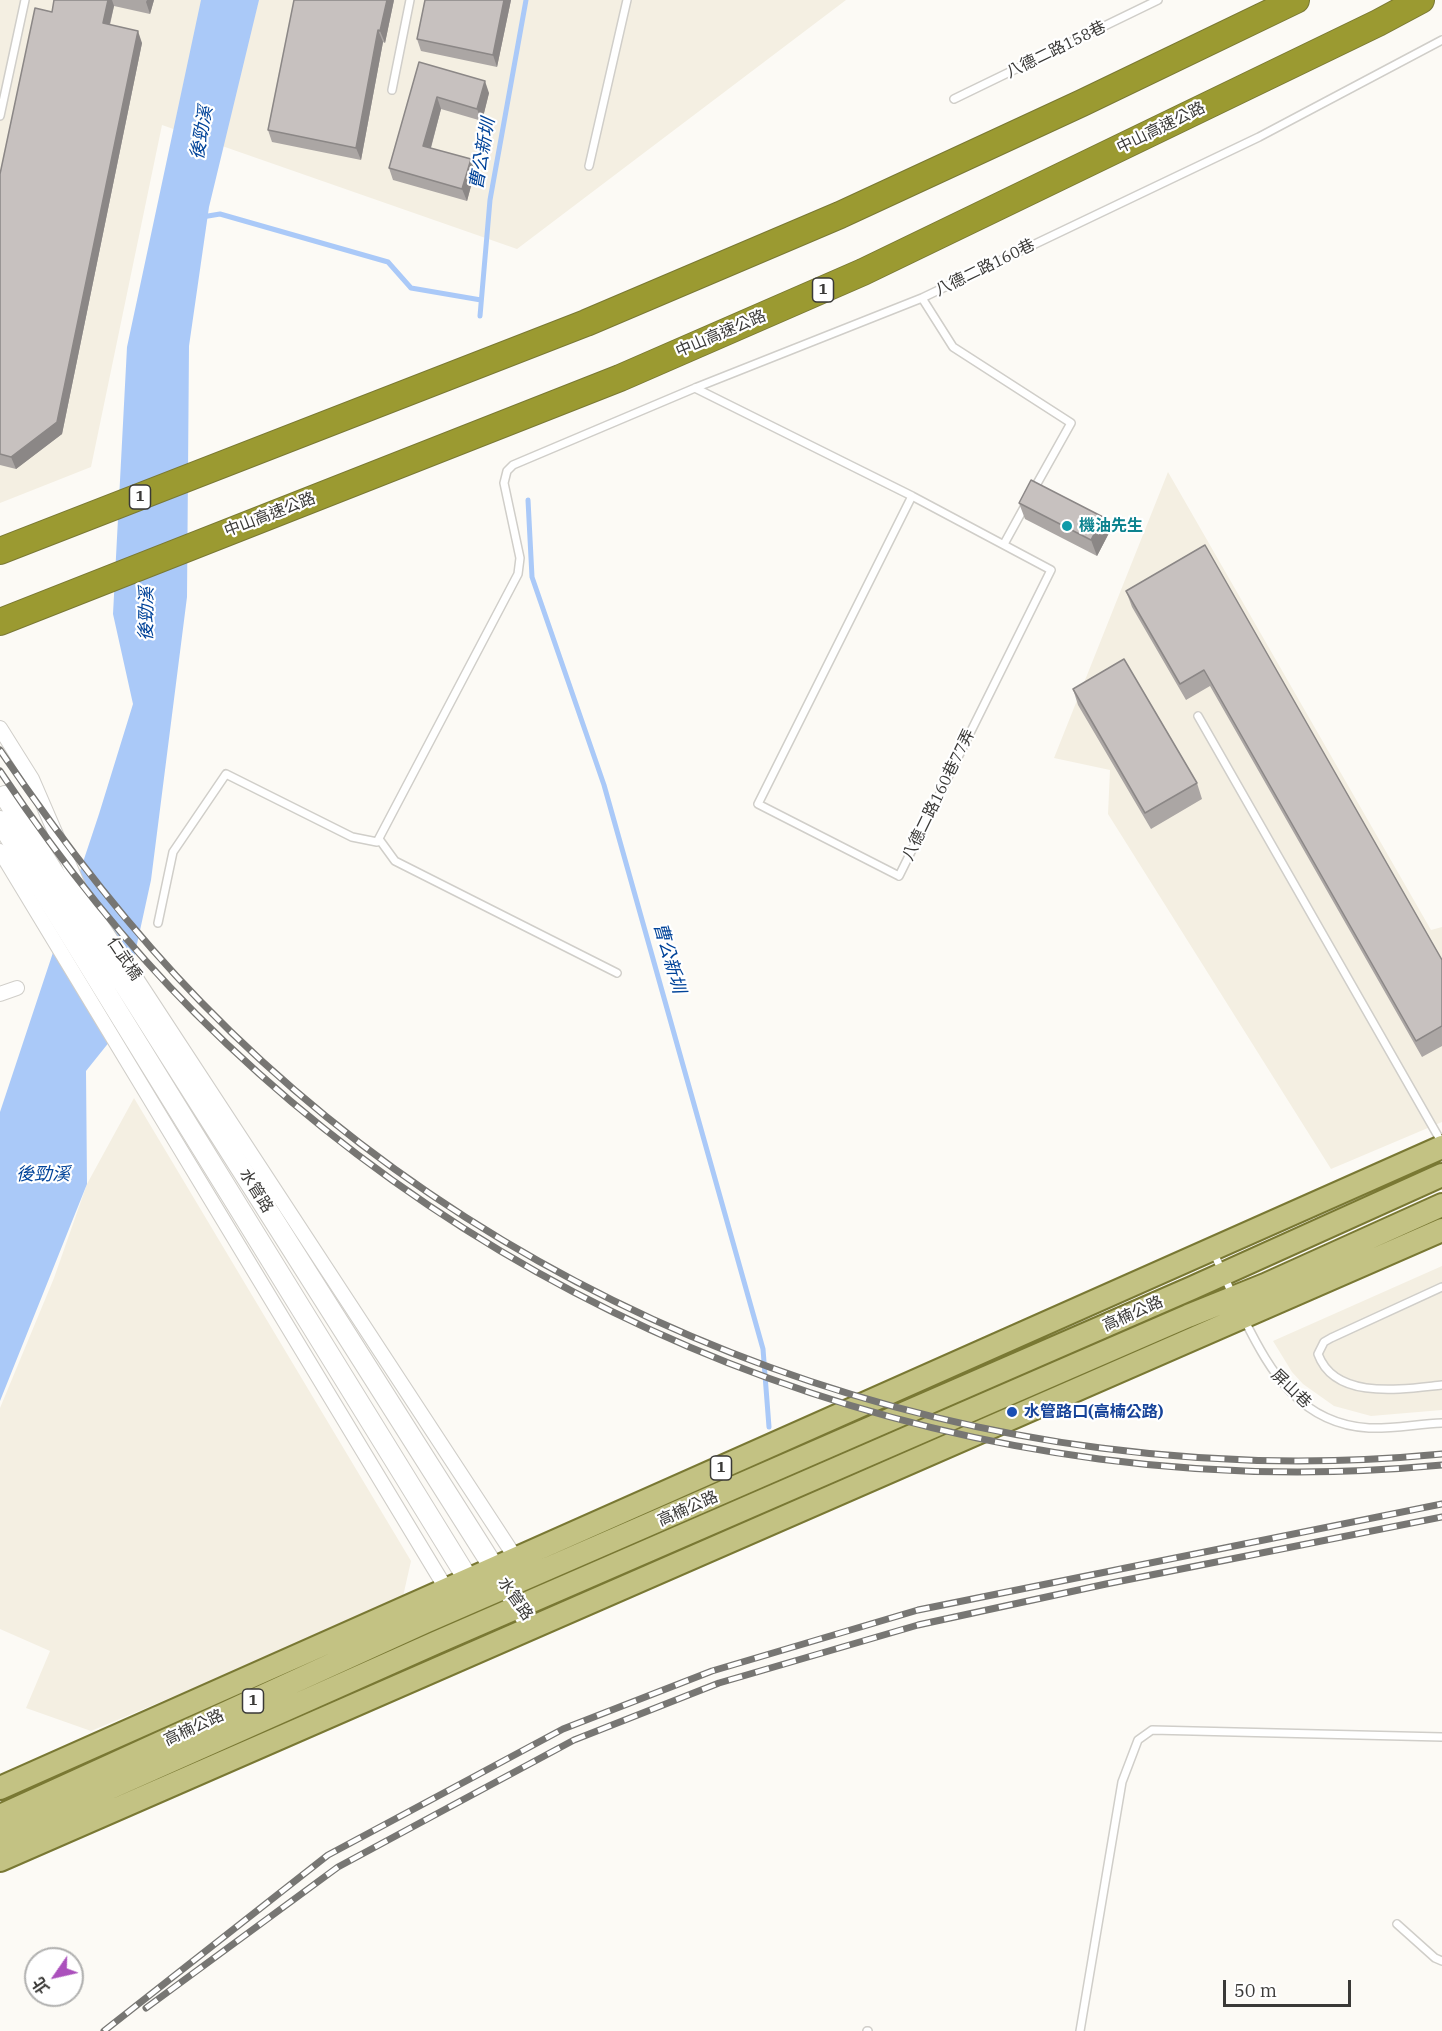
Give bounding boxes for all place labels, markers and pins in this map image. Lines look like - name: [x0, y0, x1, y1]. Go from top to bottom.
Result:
- place label: 機油先生: [1079, 516, 1143, 536]
- marker: 機油先生: [1060, 519, 1074, 533]
- place label: 水管路口(高楠公路): [1024, 1402, 1163, 1422]
- marker: 水管路口(高楠公路): [1005, 1405, 1019, 1419]

